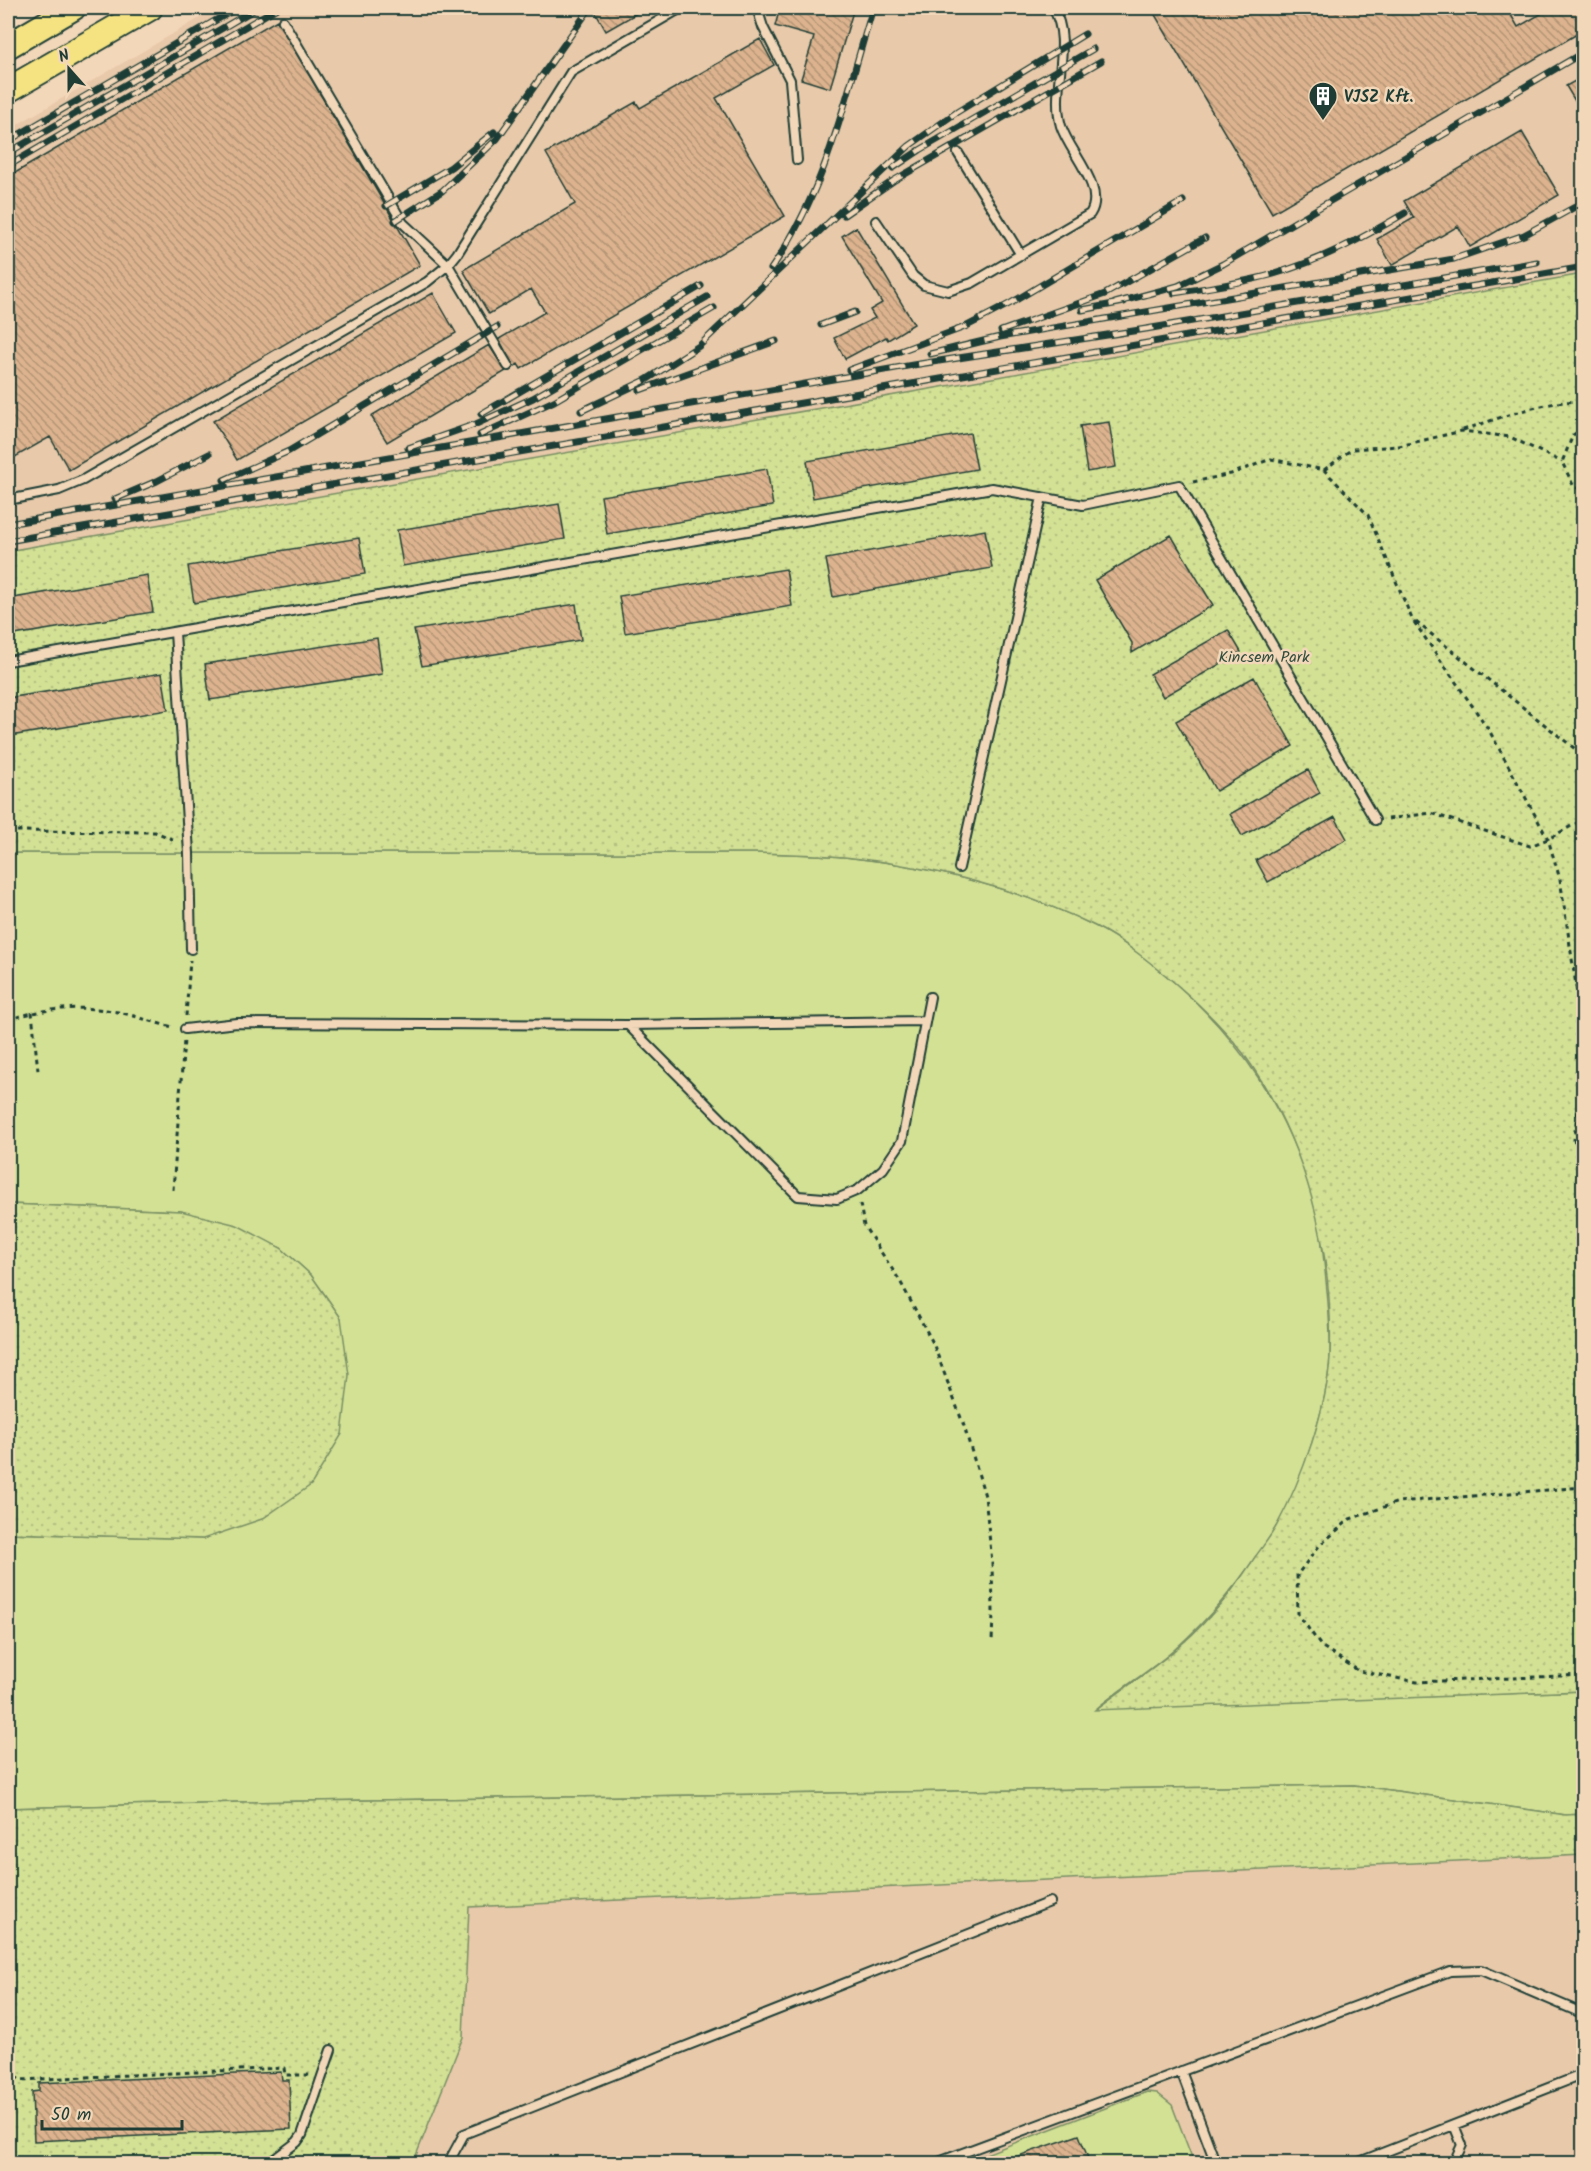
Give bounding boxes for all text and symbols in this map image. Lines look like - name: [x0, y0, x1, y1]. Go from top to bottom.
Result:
- north arrow: [39, 39, 99, 99]
- text: N: [55, 43, 73, 70]
- building icon: VJSZ Kft.: [1307, 80, 1339, 122]
- place label: VJSZ Kft.: [1344, 85, 1413, 110]
- park label: Kincsem Park: [1218, 645, 1310, 670]
- scale bar: [42, 2093, 182, 2131]
- text: 50 m: [51, 2101, 91, 2130]

